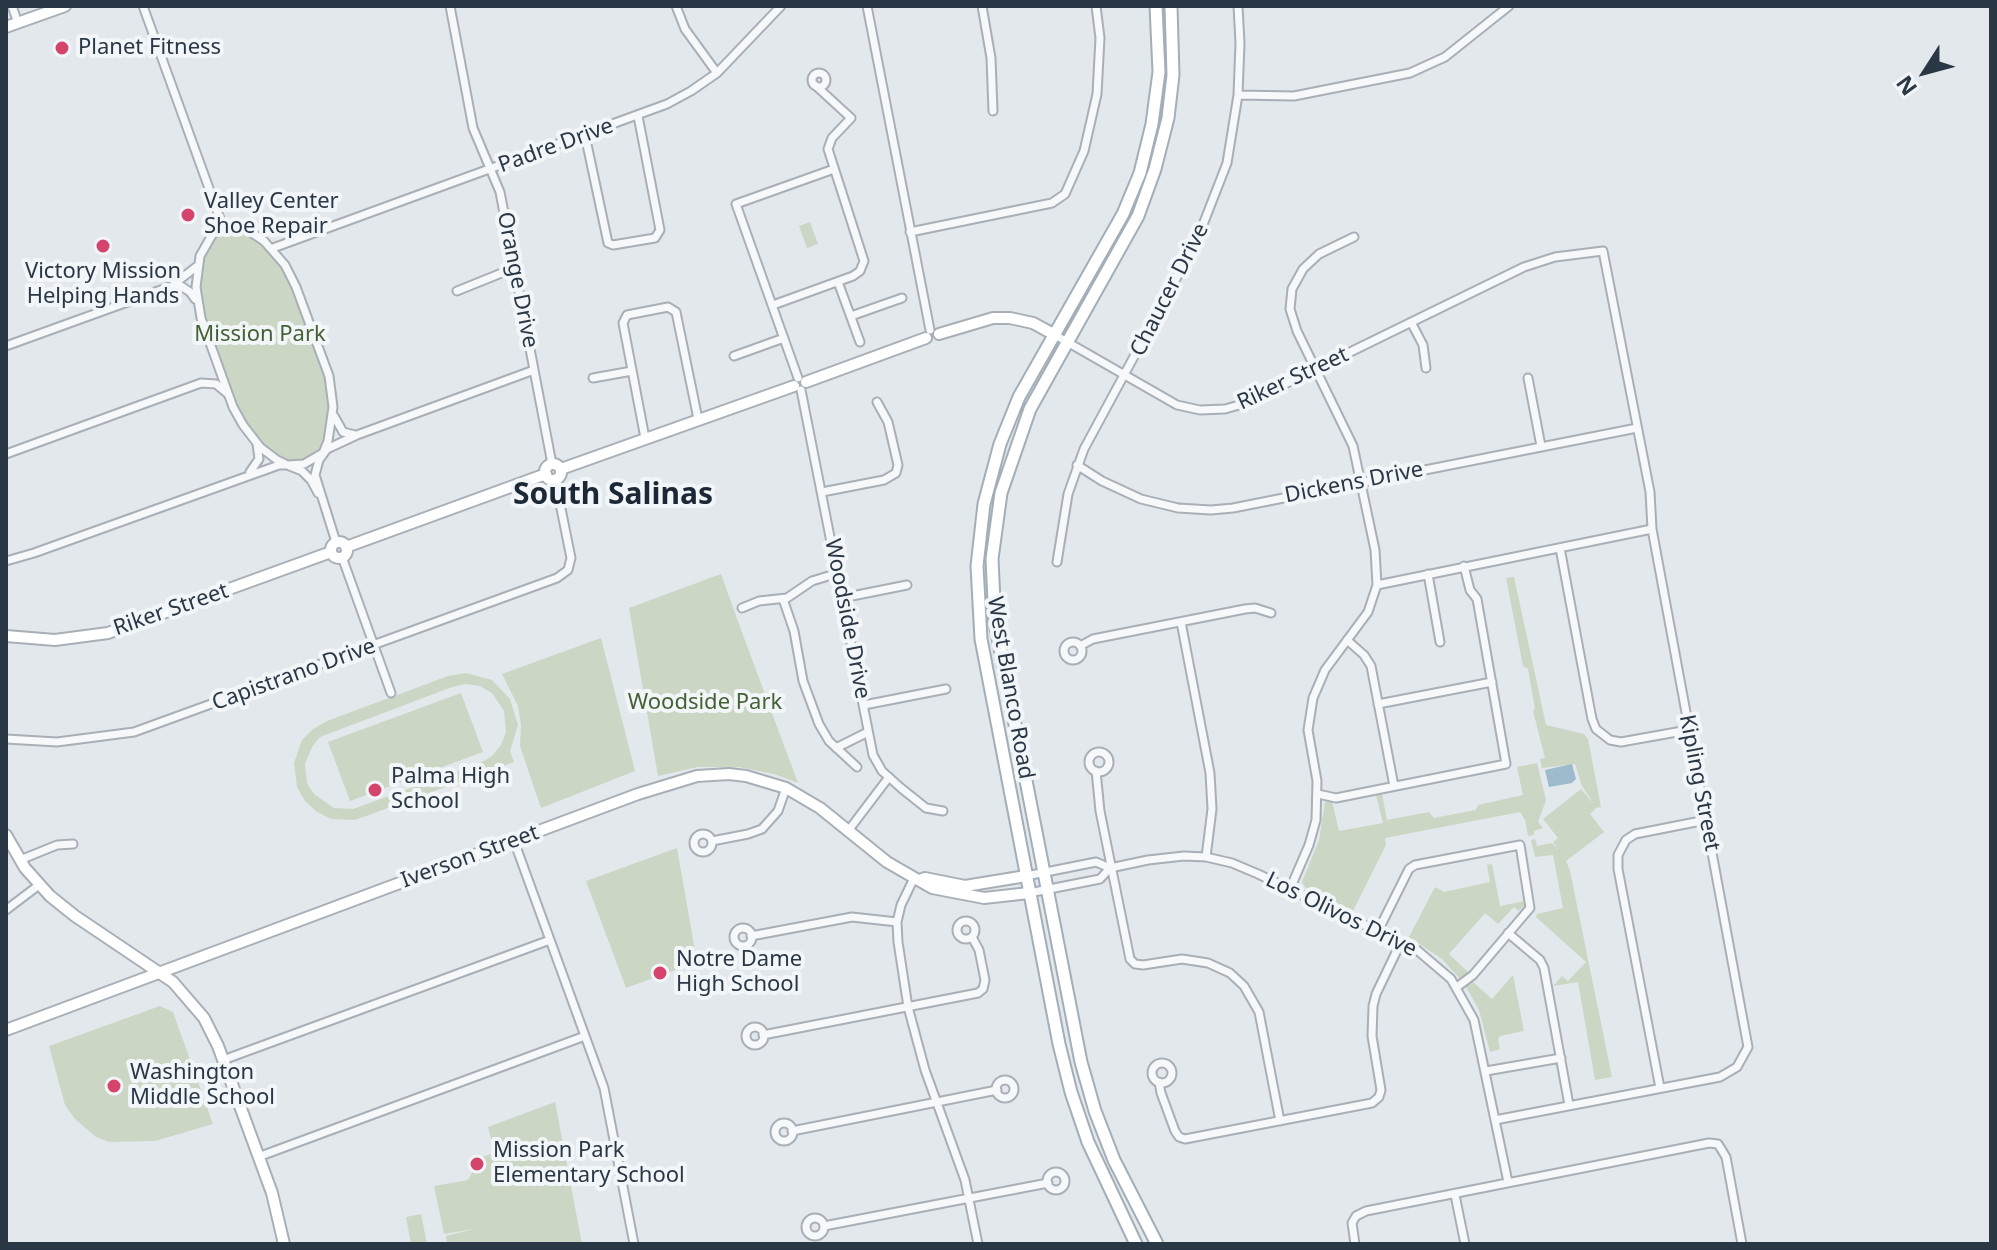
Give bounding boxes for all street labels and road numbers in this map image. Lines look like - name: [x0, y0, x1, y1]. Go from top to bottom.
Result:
- street label: Padre Drive: [495, 113, 617, 179]
- street label: Orange Drive: [491, 210, 543, 350]
- street label: Chaucer Drive: [1125, 219, 1215, 361]
- street label: Riker Street: [1233, 342, 1353, 416]
- street label: Dickens Drive: [1282, 457, 1426, 509]
- street label: Woodside Drive: [819, 537, 875, 701]
- street label: Riker Street: [110, 578, 232, 642]
- street label: West Blanco Road: [981, 595, 1039, 781]
- street label: Capistrano Drive: [209, 633, 379, 717]
- street label: Kipling Street: [1673, 713, 1725, 853]
- street label: Iverson Street: [397, 820, 543, 894]
- street label: Los Olivos Drive: [1261, 867, 1421, 963]

